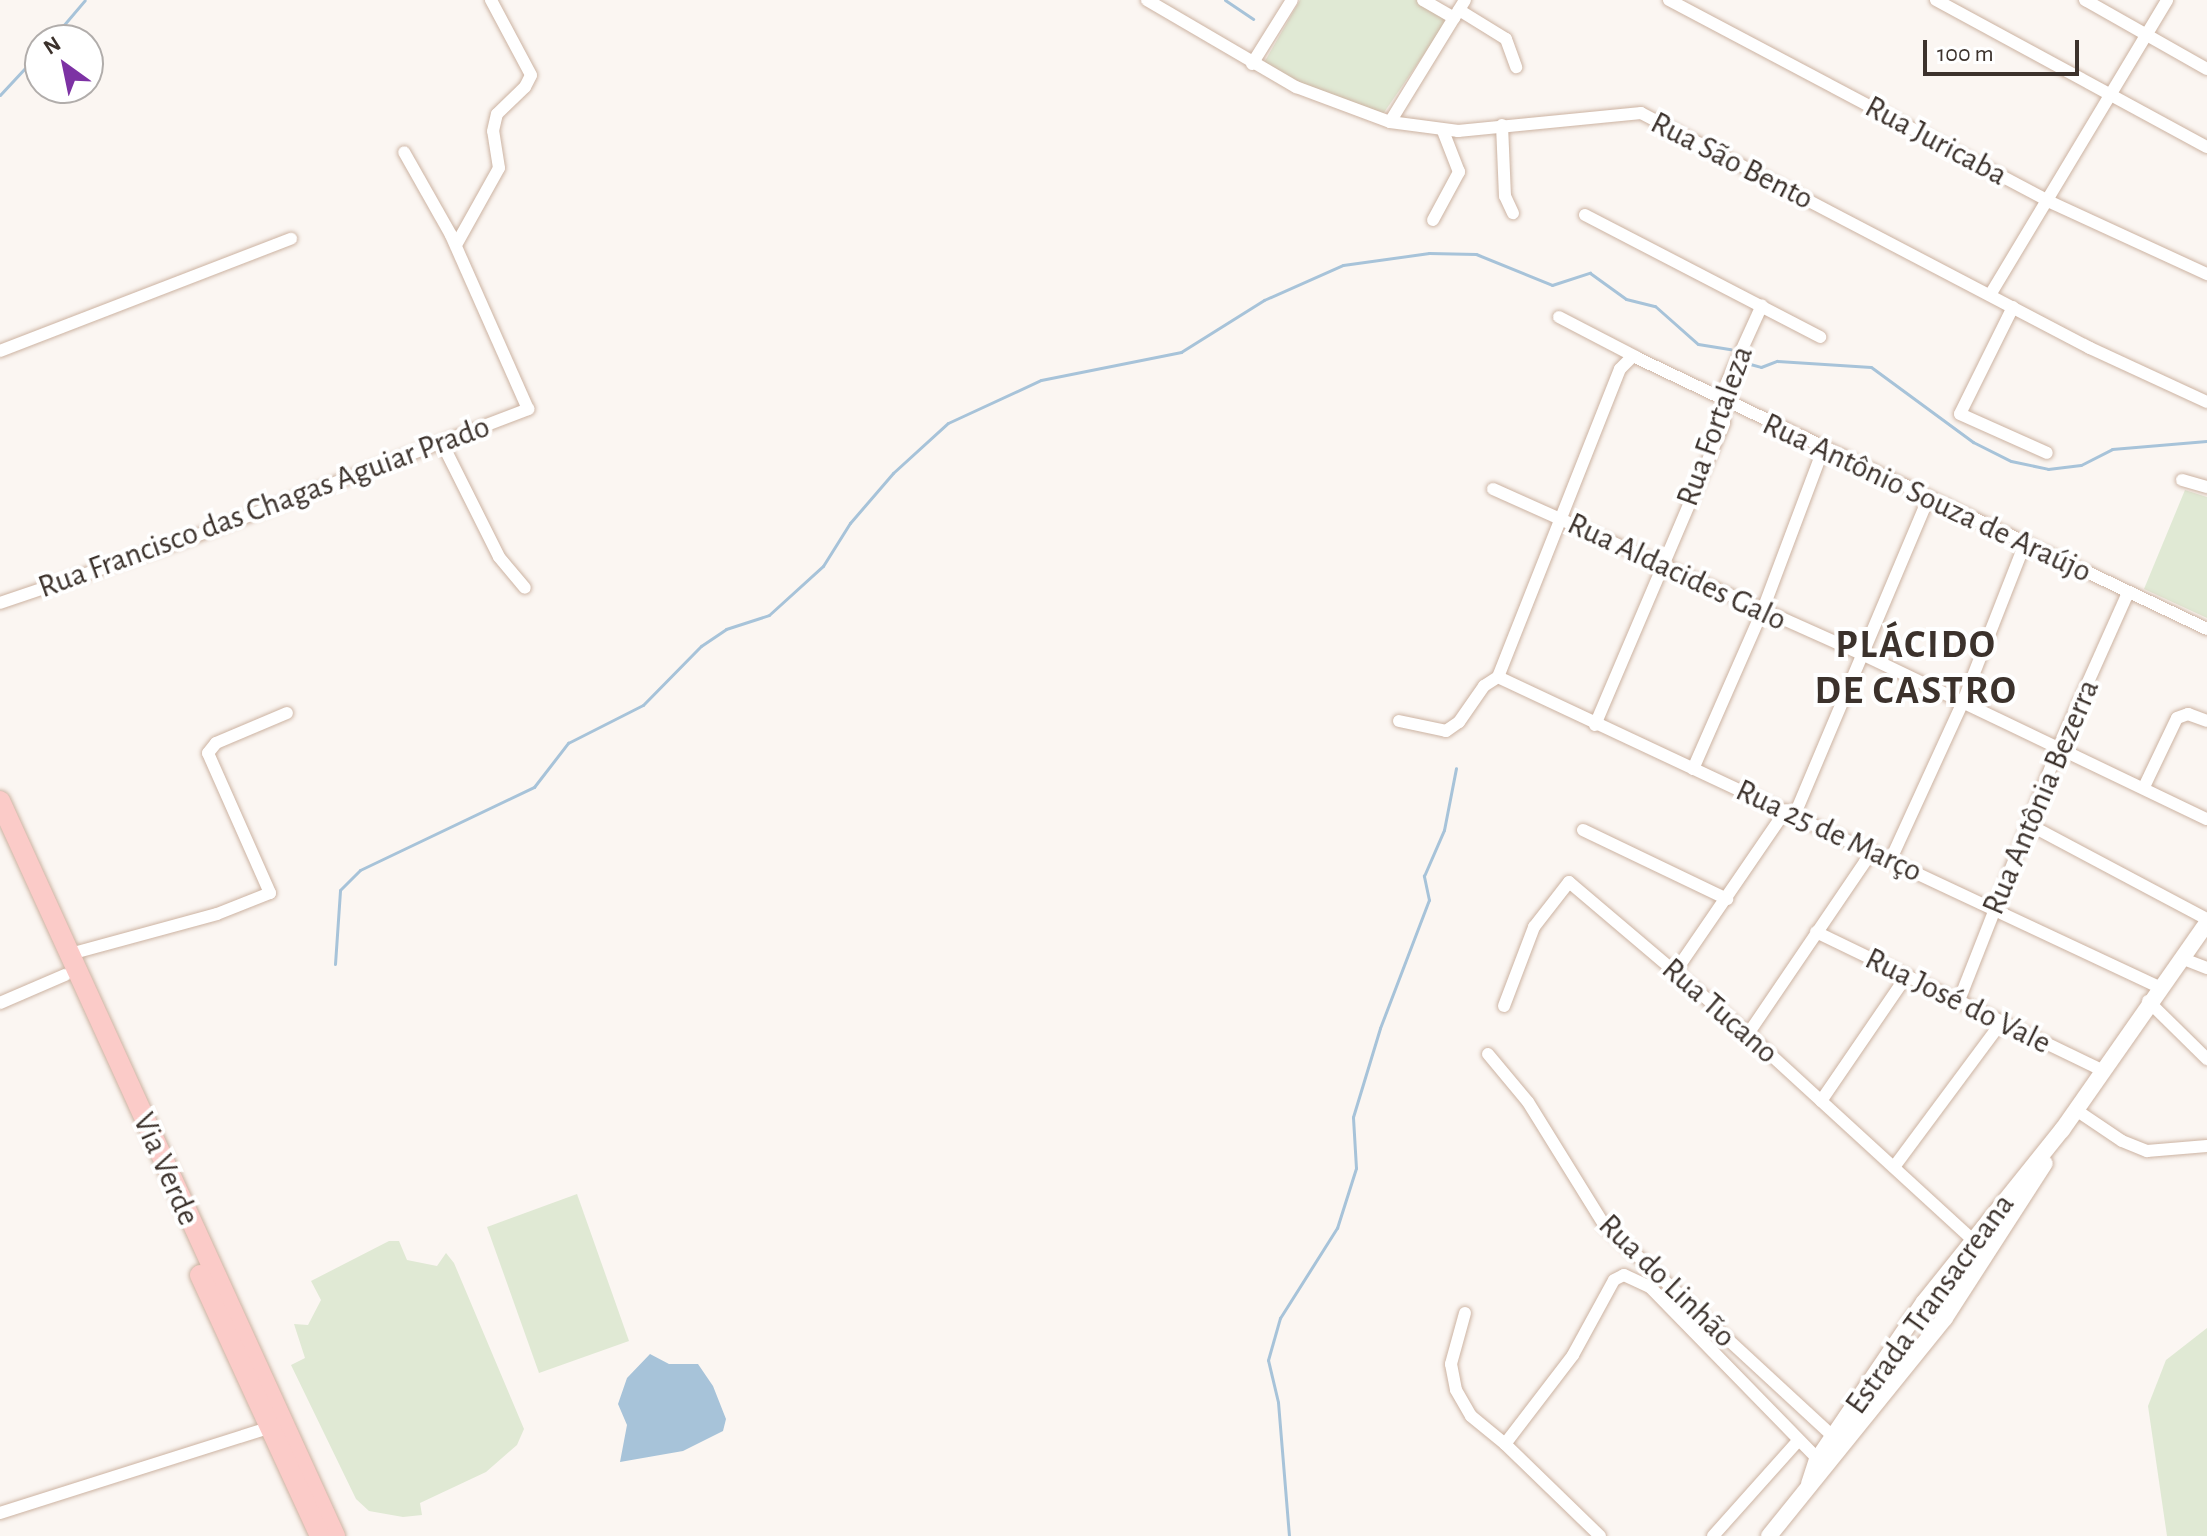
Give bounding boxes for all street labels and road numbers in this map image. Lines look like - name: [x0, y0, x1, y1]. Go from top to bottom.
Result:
- street label: Rua Juricaba: [1858, 88, 2014, 194]
- street label: Rua São Bento: [1644, 104, 1820, 218]
- street label: Rua Fortaleza: [1668, 341, 1762, 511]
- street label: Rua Antônio Souza de Araújo: [1756, 405, 2098, 591]
- street label: Rua Francisco das Chagas Aguiar Prado: [33, 407, 495, 607]
- street label: Rua Aldacides Galo: [1561, 505, 1793, 639]
- street label: Rua Antônia Bezerra: [1974, 674, 2108, 920]
- street label: Rua 25 de Março: [1730, 771, 1928, 891]
- street label: Rua José do Vale: [1859, 940, 2057, 1062]
- street label: Rua Tucano: [1654, 950, 1786, 1072]
- street label: Via Verde: [124, 1107, 208, 1231]
- street label: Estrada Transacreana: [1837, 1186, 2023, 1422]
- street label: Rua do Linhão: [1590, 1206, 1744, 1356]

